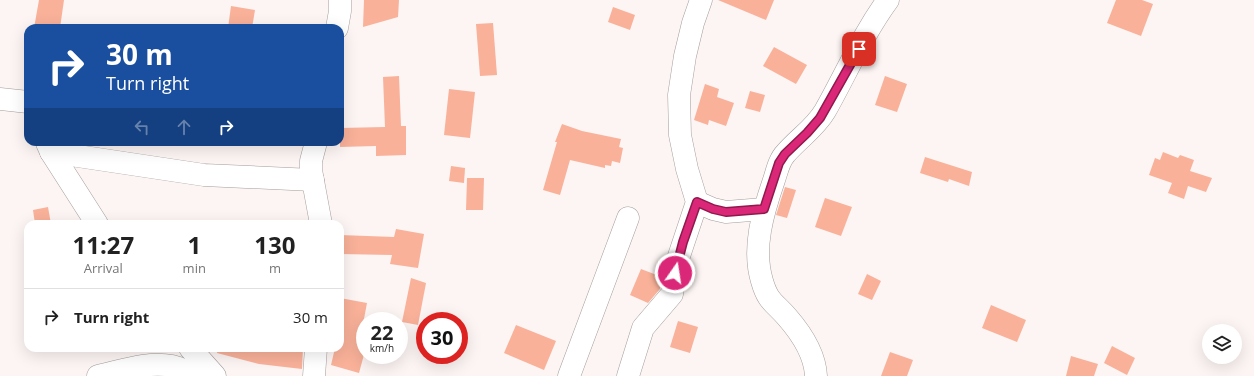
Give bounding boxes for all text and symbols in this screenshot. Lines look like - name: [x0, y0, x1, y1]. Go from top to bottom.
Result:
- pin: [842, 32, 876, 66]
- text: 30 m: [106, 35, 173, 73]
- icon: arrive: [848, 38, 870, 60]
- icon: right: [40, 40, 92, 92]
- text: Turn right: [106, 71, 189, 95]
- icon: left: [131, 116, 153, 138]
- icon: ahead: [173, 116, 195, 138]
- icon: right: [215, 116, 237, 138]
- text: 11:27: [72, 228, 134, 261]
- text: 1: [187, 228, 201, 261]
- text: 130: [254, 228, 296, 261]
- position arrow: [654, 252, 696, 294]
- text: Arrival: [84, 259, 123, 277]
- text: min: [183, 259, 206, 277]
- text: m: [269, 259, 281, 277]
- icon: right: [40, 306, 62, 328]
- text: Turn right: [74, 307, 149, 327]
- text: 30 m: [293, 307, 328, 327]
- speed limit sign: 30: [416, 312, 468, 364]
- text: 22: [371, 319, 393, 346]
- map controls: [1202, 324, 1242, 364]
- button: layers: [1202, 324, 1242, 364]
- text: km/h: [370, 341, 394, 355]

